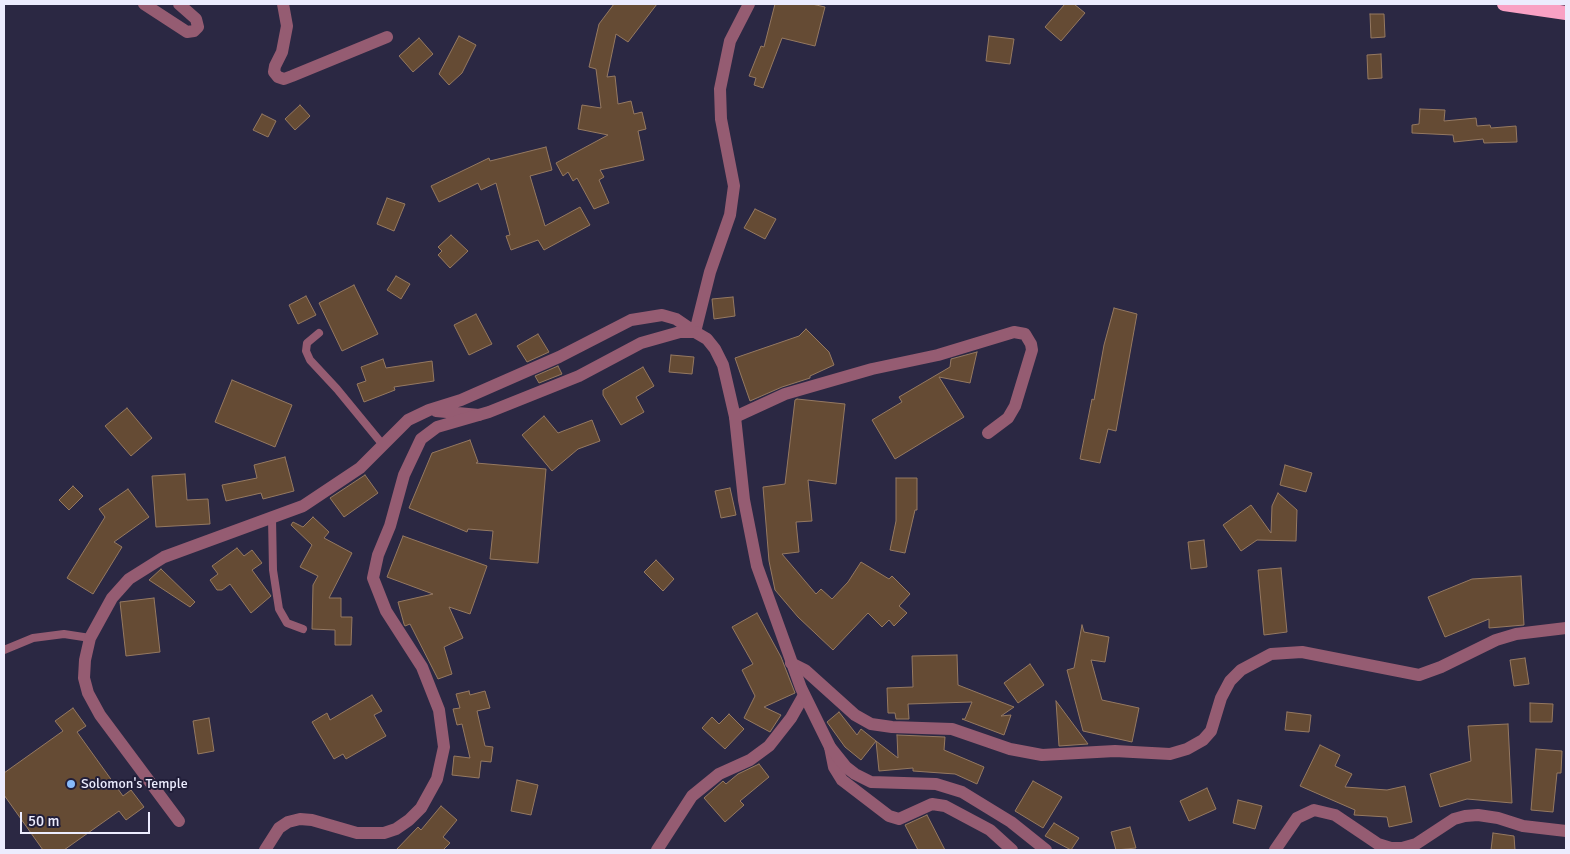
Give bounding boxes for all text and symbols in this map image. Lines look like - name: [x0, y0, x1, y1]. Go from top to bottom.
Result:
- place label: Solomon's Temple: [81, 776, 188, 792]
- marker: Solomon's Temple: [65, 778, 77, 790]
- scale bar: [22, 802, 152, 834]
- text: 50 m: [28, 812, 59, 830]

